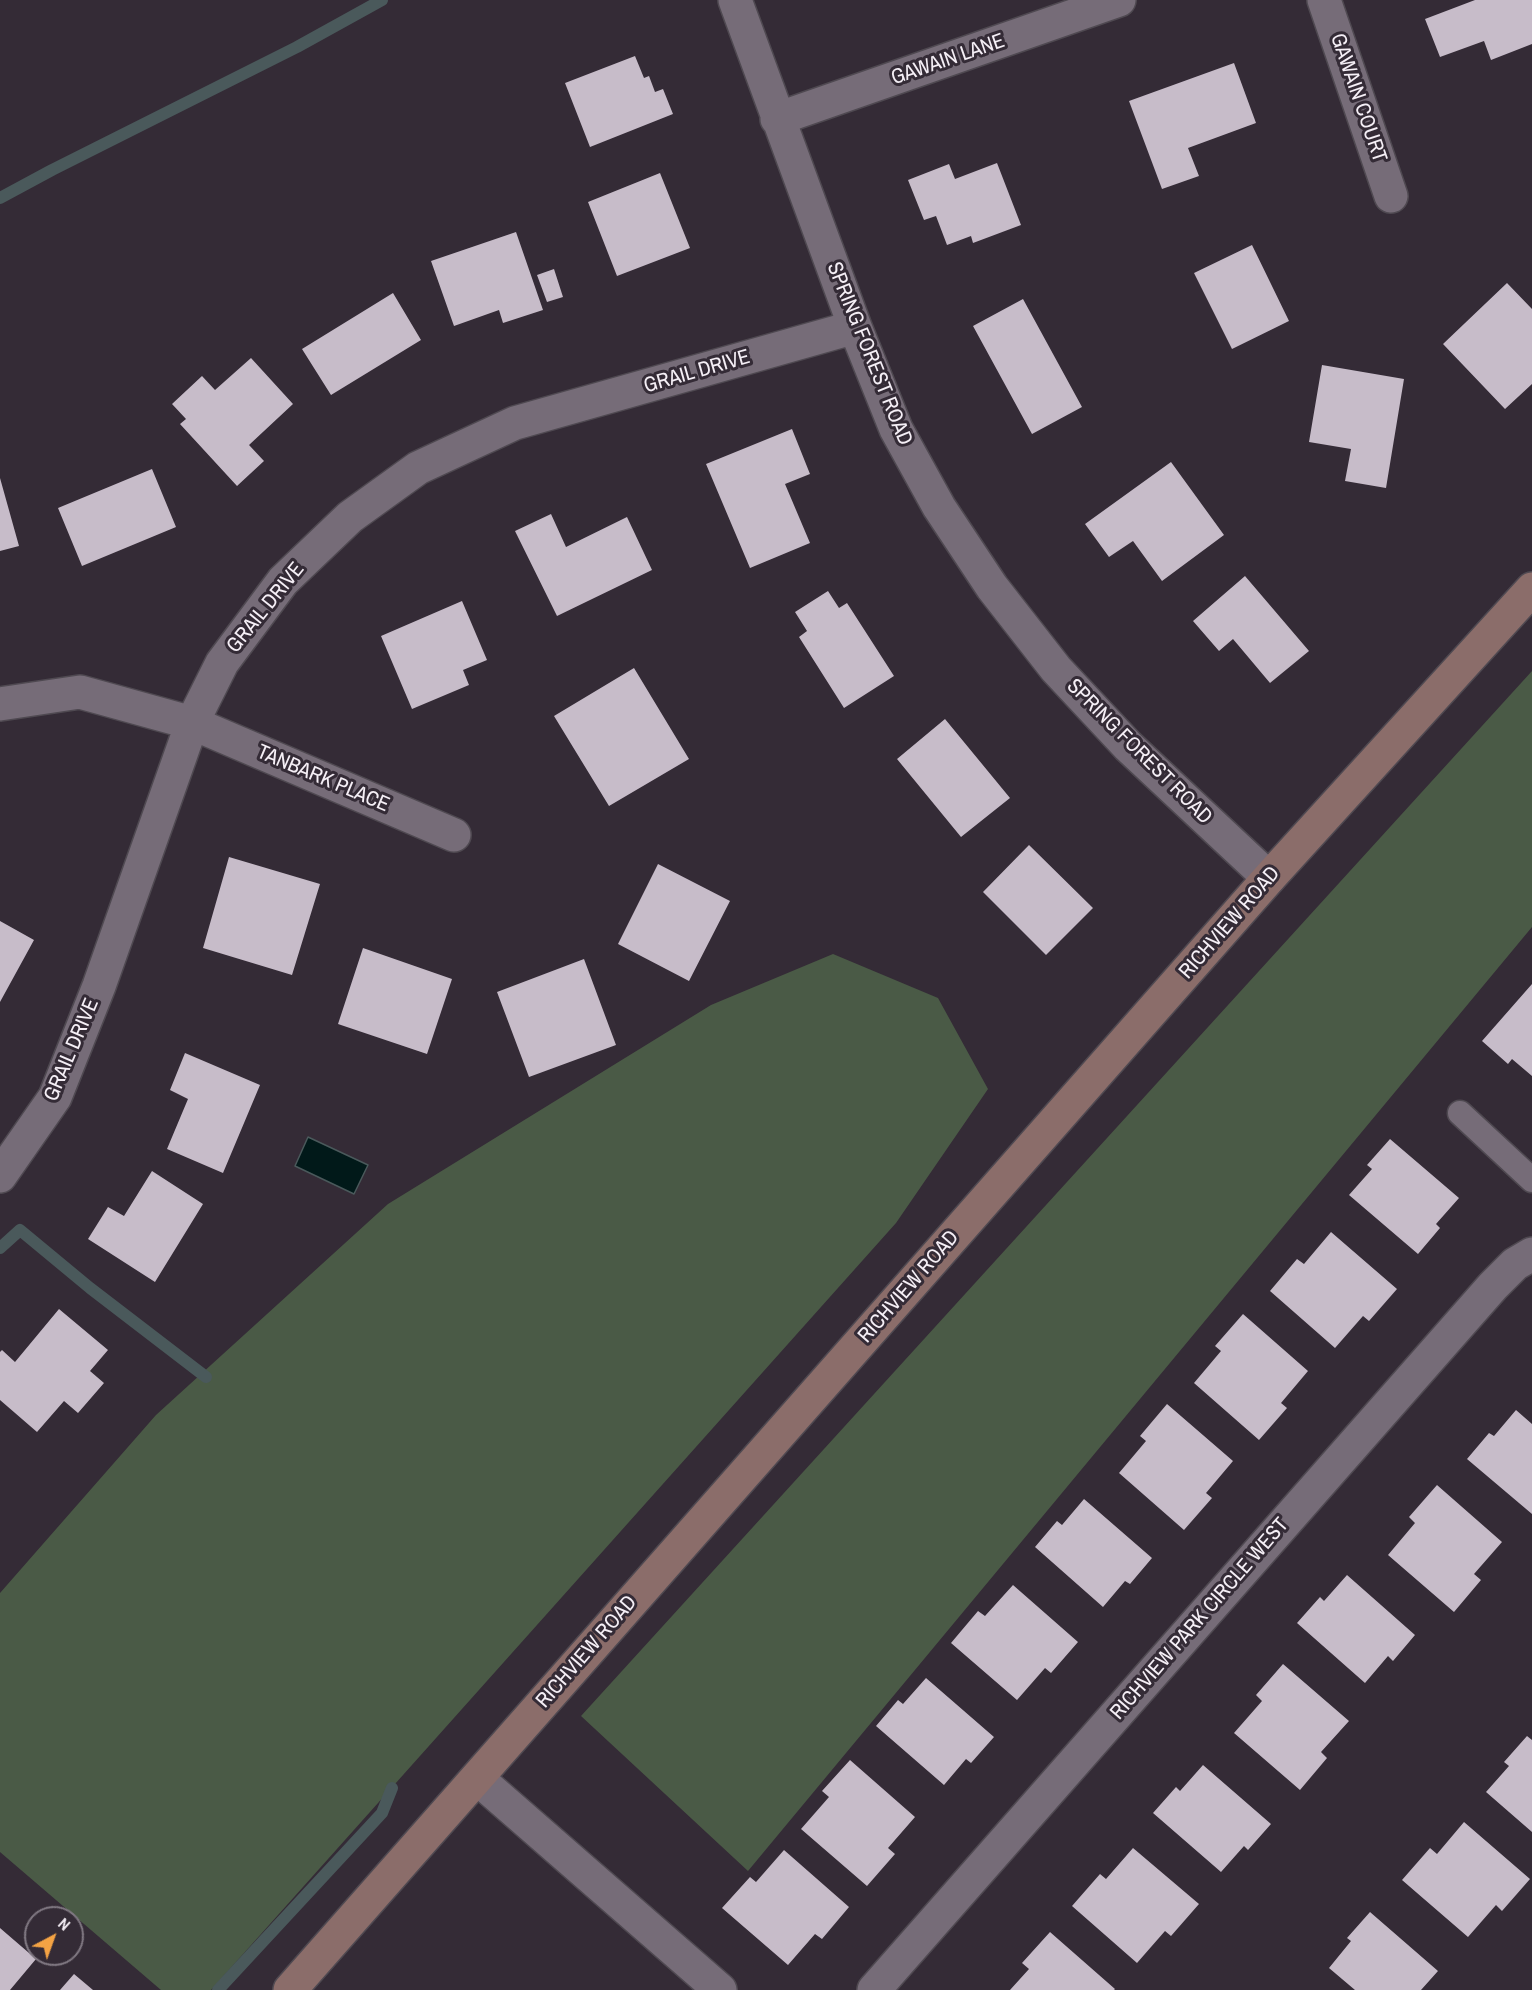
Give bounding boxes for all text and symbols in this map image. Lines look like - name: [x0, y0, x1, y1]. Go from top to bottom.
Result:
- street label: GAWAIN LANE: [888, 29, 1008, 91]
- street label: GAWAIN COURT: [1324, 30, 1392, 166]
- street label: SPRING FOREST ROAD: [821, 259, 917, 449]
- street label: GRAIL DRIVE: [641, 345, 753, 399]
- street label: GRAIL DRIVE: [222, 558, 310, 658]
- street label: SPRING FOREST ROAD: [1061, 674, 1217, 830]
- street label: TANBARK PLACE: [253, 740, 393, 818]
- street label: RICHVIEW ROAD: [1174, 862, 1286, 984]
- street label: GRAIL DRIVE: [39, 995, 105, 1105]
- street label: RICHVIEW ROAD: [853, 1226, 965, 1348]
- street label: RICHVIEW PARK CIRCLE WEST: [1106, 1513, 1294, 1725]
- street label: RICHVIEW ROAD: [531, 1591, 643, 1713]
- north arrow: [24, 1906, 84, 1966]
- text: N: [54, 1913, 75, 1935]

